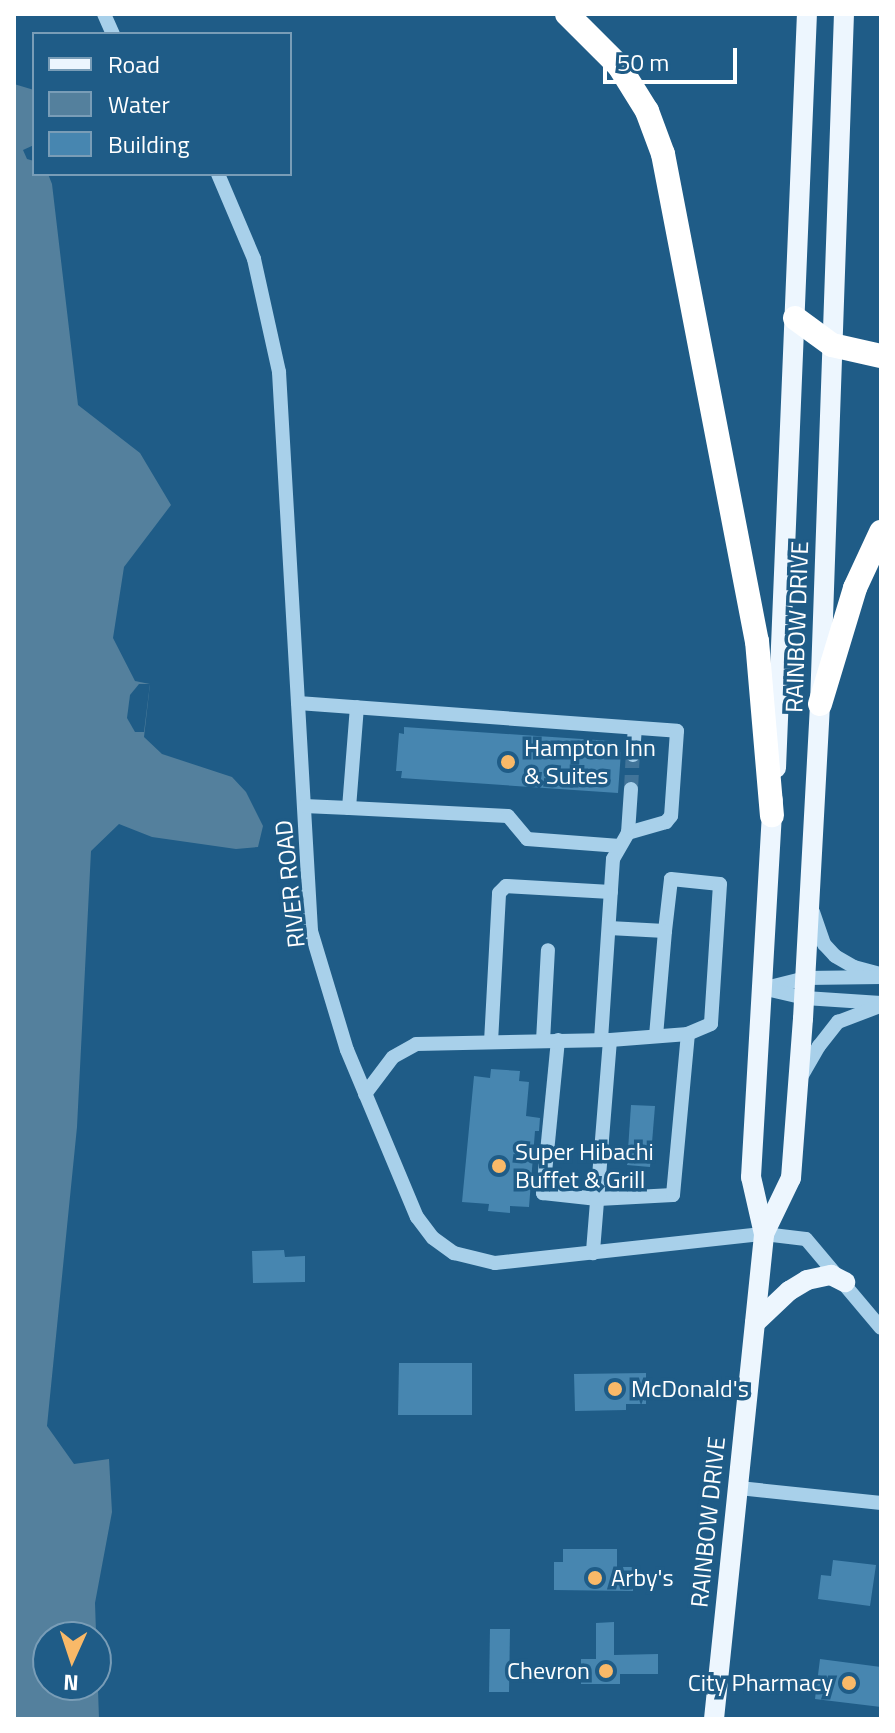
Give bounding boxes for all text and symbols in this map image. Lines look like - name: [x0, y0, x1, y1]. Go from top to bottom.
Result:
- legend: [32, 32, 292, 176]
- scale bar: [607, 32, 741, 82]
- text: 50 m: [617, 44, 669, 80]
- text: Road: [108, 46, 160, 82]
- text: Water: [108, 86, 170, 122]
- text: Building: [108, 126, 190, 162]
- street label: RAINBOW DRIVE: [780, 541, 814, 713]
- place label: Hampton Inn & Suites: [524, 734, 656, 790]
- marker: Hampton Inn & Suites: [499, 753, 517, 771]
- street label: RIVER ROAD: [269, 819, 311, 949]
- place label: Super Hibachi Buffet & Grill: [515, 1138, 654, 1194]
- marker: Super Hibachi Buffet & Grill: [490, 1157, 508, 1175]
- place label: McDonald's: [631, 1375, 749, 1403]
- marker: McDonald's: [606, 1380, 624, 1398]
- street label: RAINBOW DRIVE: [685, 1435, 731, 1609]
- place label: Arby's: [611, 1564, 674, 1592]
- marker: Arby's: [586, 1569, 604, 1587]
- north arrow: [32, 1621, 112, 1701]
- place label: Chevron: [507, 1657, 590, 1685]
- marker: Chevron: [597, 1662, 615, 1680]
- text: N: [62, 1666, 79, 1700]
- place label: City Pharmacy: [688, 1669, 833, 1697]
- marker: City Pharmacy: [840, 1674, 858, 1692]

